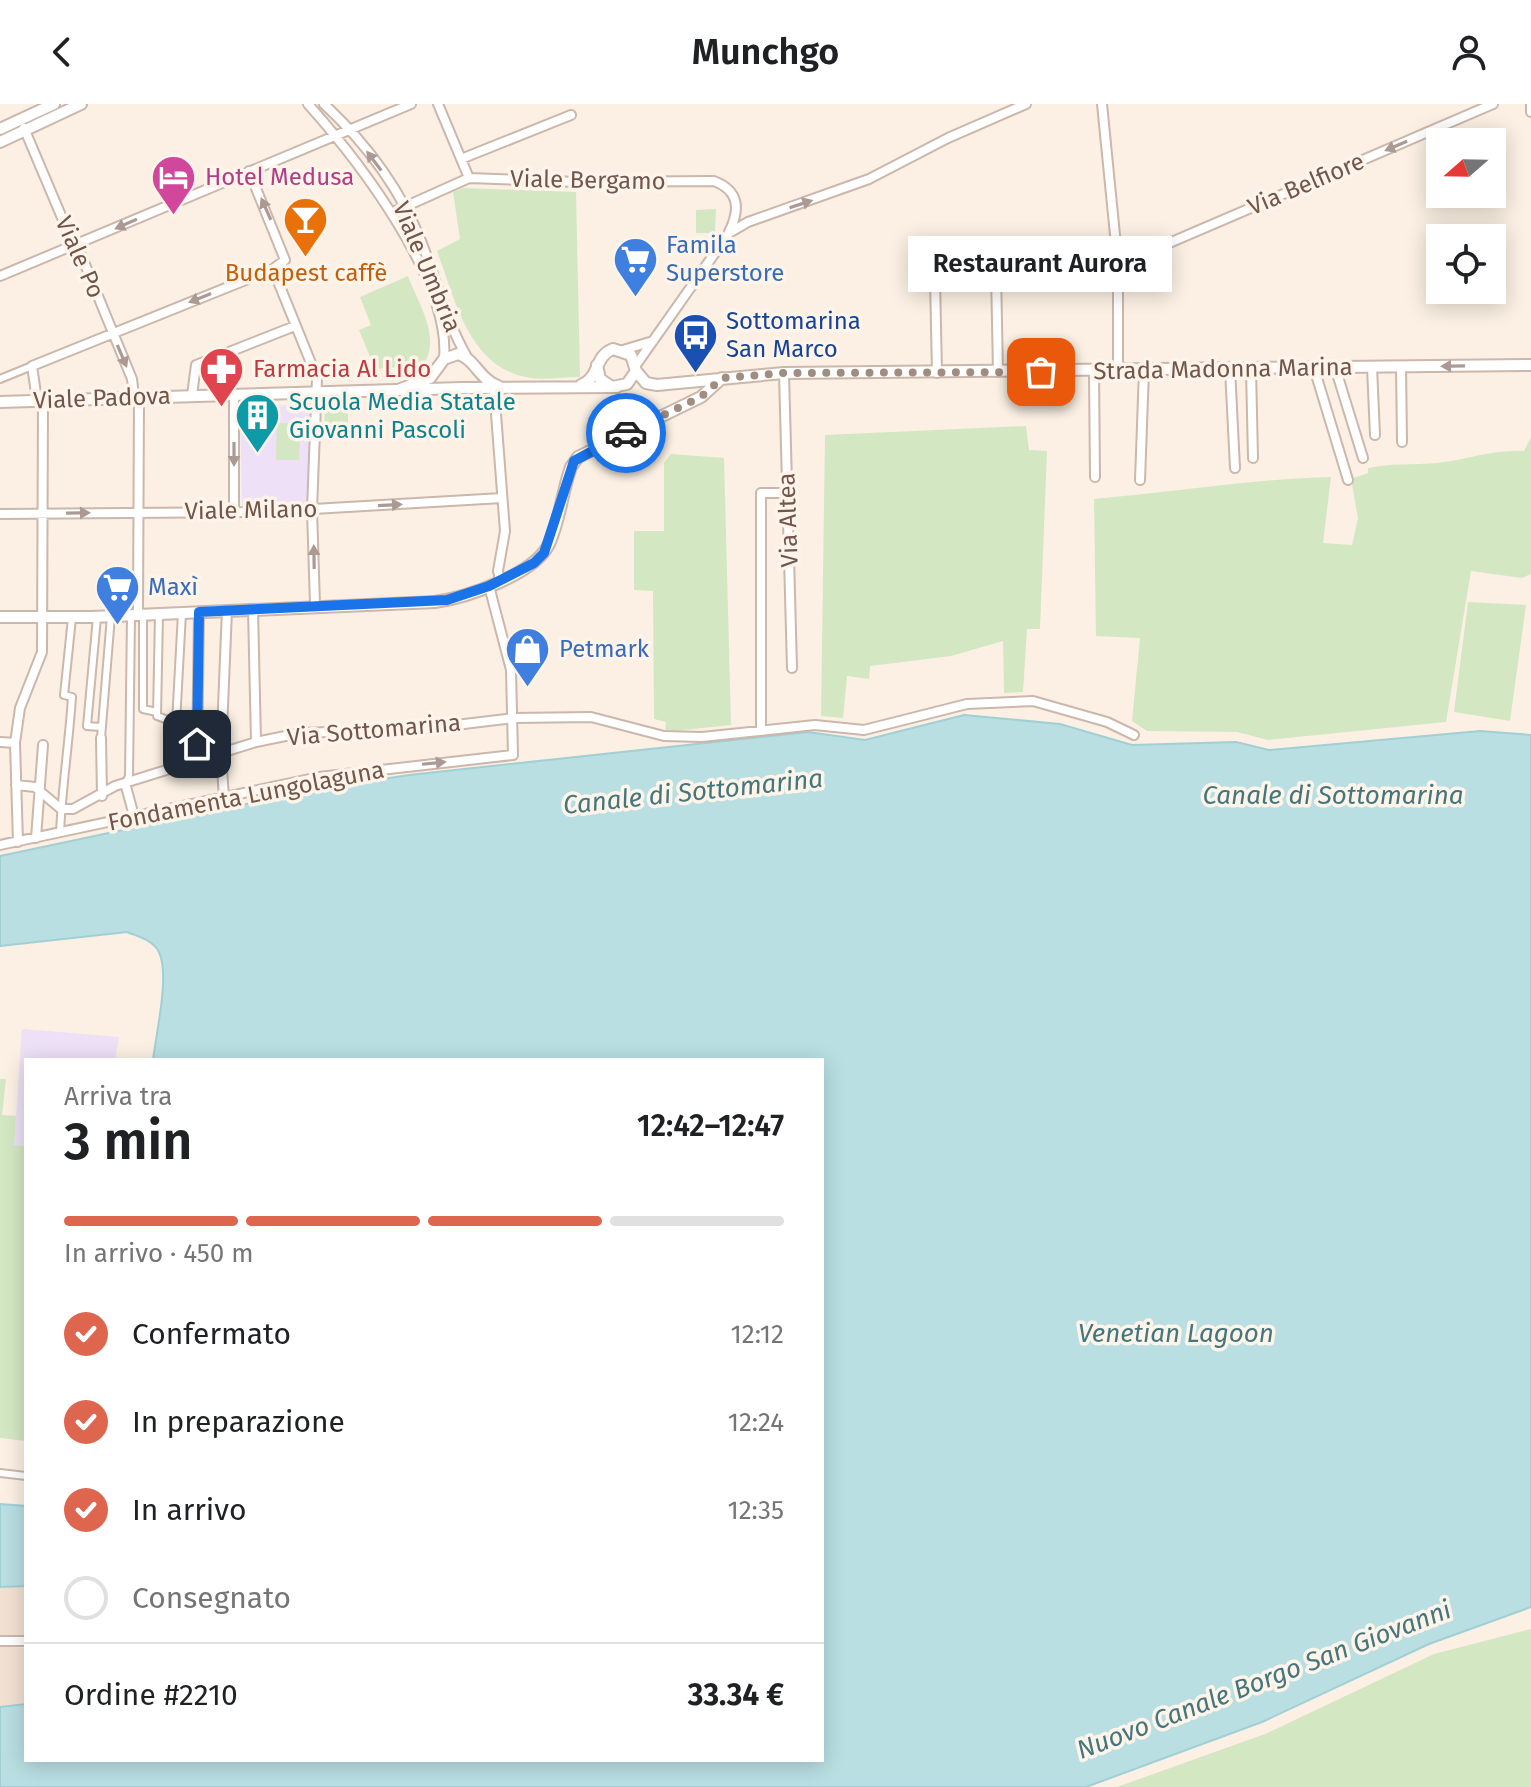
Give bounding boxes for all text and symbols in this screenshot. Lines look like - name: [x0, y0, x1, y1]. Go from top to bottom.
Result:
- icon: back: [40, 30, 84, 74]
- text: Munchgo: [692, 30, 839, 74]
- icon: person: [1447, 30, 1491, 74]
- north arrow: [1426, 128, 1506, 208]
- map controls: [1426, 128, 1506, 304]
- one-way arrow: [1384, 140, 1408, 153]
- street label: Via Belfiore: [1244, 147, 1368, 221]
- one-way arrow: [367, 151, 383, 171]
- hotel icon: Hotel Medusa: [150, 153, 198, 216]
- place label: Hotel Medusa: [205, 163, 354, 191]
- street label: Viale Bergamo: [510, 165, 666, 195]
- bar icon: Budapest caffè: [282, 195, 330, 258]
- one-way arrow: [259, 197, 272, 221]
- one-way arrow: [789, 197, 813, 209]
- street label: Viale Umbria: [387, 198, 467, 336]
- street label: Viale Po: [50, 212, 110, 302]
- one-way arrow: [114, 218, 138, 231]
- button: locate: [1426, 224, 1506, 304]
- place label: Famila Superstore: [666, 231, 784, 287]
- supermarket icon: Famila Superstore: [611, 235, 659, 298]
- callout: Restaurant Aurora: [909, 236, 1173, 292]
- text: Restaurant Aurora: [933, 248, 1147, 279]
- place label: Budapest caffè: [225, 259, 387, 287]
- one-way arrow: [188, 292, 212, 305]
- place label: Sottomarina San Marco: [726, 307, 861, 363]
- bus stop icon: Sottomarina San Marco: [671, 311, 719, 374]
- pin: [1007, 338, 1075, 406]
- one-way arrow: [116, 344, 129, 368]
- pharmacy icon: Farmacia Al Lido: [198, 345, 246, 408]
- icon: bag: [1019, 350, 1063, 394]
- street label: Strada Madonna Marina: [1093, 353, 1353, 385]
- place label: Farmacia Al Lido: [253, 355, 431, 383]
- one-way arrow: [1440, 360, 1465, 372]
- street label: Viale Padova: [33, 382, 171, 414]
- place label: Scuola Media Statale Giovanni Pascoli: [289, 388, 516, 444]
- building icon: Scuola Media Statale Giovanni Pascoli: [234, 392, 282, 455]
- courier: [586, 393, 666, 473]
- icon: car: [604, 411, 648, 455]
- one-way arrow: [228, 442, 240, 467]
- street label: Via Altea: [772, 472, 804, 568]
- street label: Viale Milano: [184, 495, 318, 525]
- one-way arrow: [378, 499, 403, 512]
- one-way arrow: [66, 507, 91, 519]
- one-way arrow: [307, 544, 320, 569]
- supermarket icon: Maxì: [93, 563, 141, 626]
- place label: Maxì: [148, 573, 198, 601]
- shop icon: Petmark: [504, 625, 552, 688]
- place label: Petmark: [559, 635, 650, 663]
- street label: Via Sottomarina: [286, 708, 462, 752]
- pin: [163, 710, 231, 778]
- icon: home: [175, 722, 219, 766]
- street label: Fondamenta Lungolaguna: [105, 755, 387, 837]
- one-way arrow: [422, 756, 447, 769]
- water label: Canale di Sottomarina: [561, 763, 825, 821]
- water label: Canale di Sottomarina: [1202, 780, 1464, 811]
- text: Arriva tra: [64, 1081, 172, 1112]
- text: 12:42–12:47: [637, 1108, 784, 1144]
- text: 3 min: [64, 1110, 192, 1173]
- text: In arrivo · 450 m: [64, 1238, 254, 1269]
- icon: check: [64, 1312, 108, 1356]
- text: Confermato: [132, 1316, 291, 1352]
- water label: Venetian Lagoon: [1078, 1318, 1274, 1349]
- text: 12:12: [731, 1319, 784, 1350]
- icon: check: [64, 1400, 108, 1444]
- text: In preparazione: [132, 1404, 345, 1440]
- text: 12:24: [728, 1407, 784, 1438]
- icon: check: [64, 1488, 108, 1532]
- text: In arrivo: [132, 1492, 246, 1528]
- text: 12:35: [727, 1495, 784, 1526]
- text: Consegnato: [132, 1580, 291, 1616]
- water label: Nuovo Canale Borgo San Giovanni: [1072, 1594, 1456, 1766]
- text: Ordine #2210: [64, 1677, 238, 1713]
- text: 33.34 €: [688, 1677, 784, 1713]

